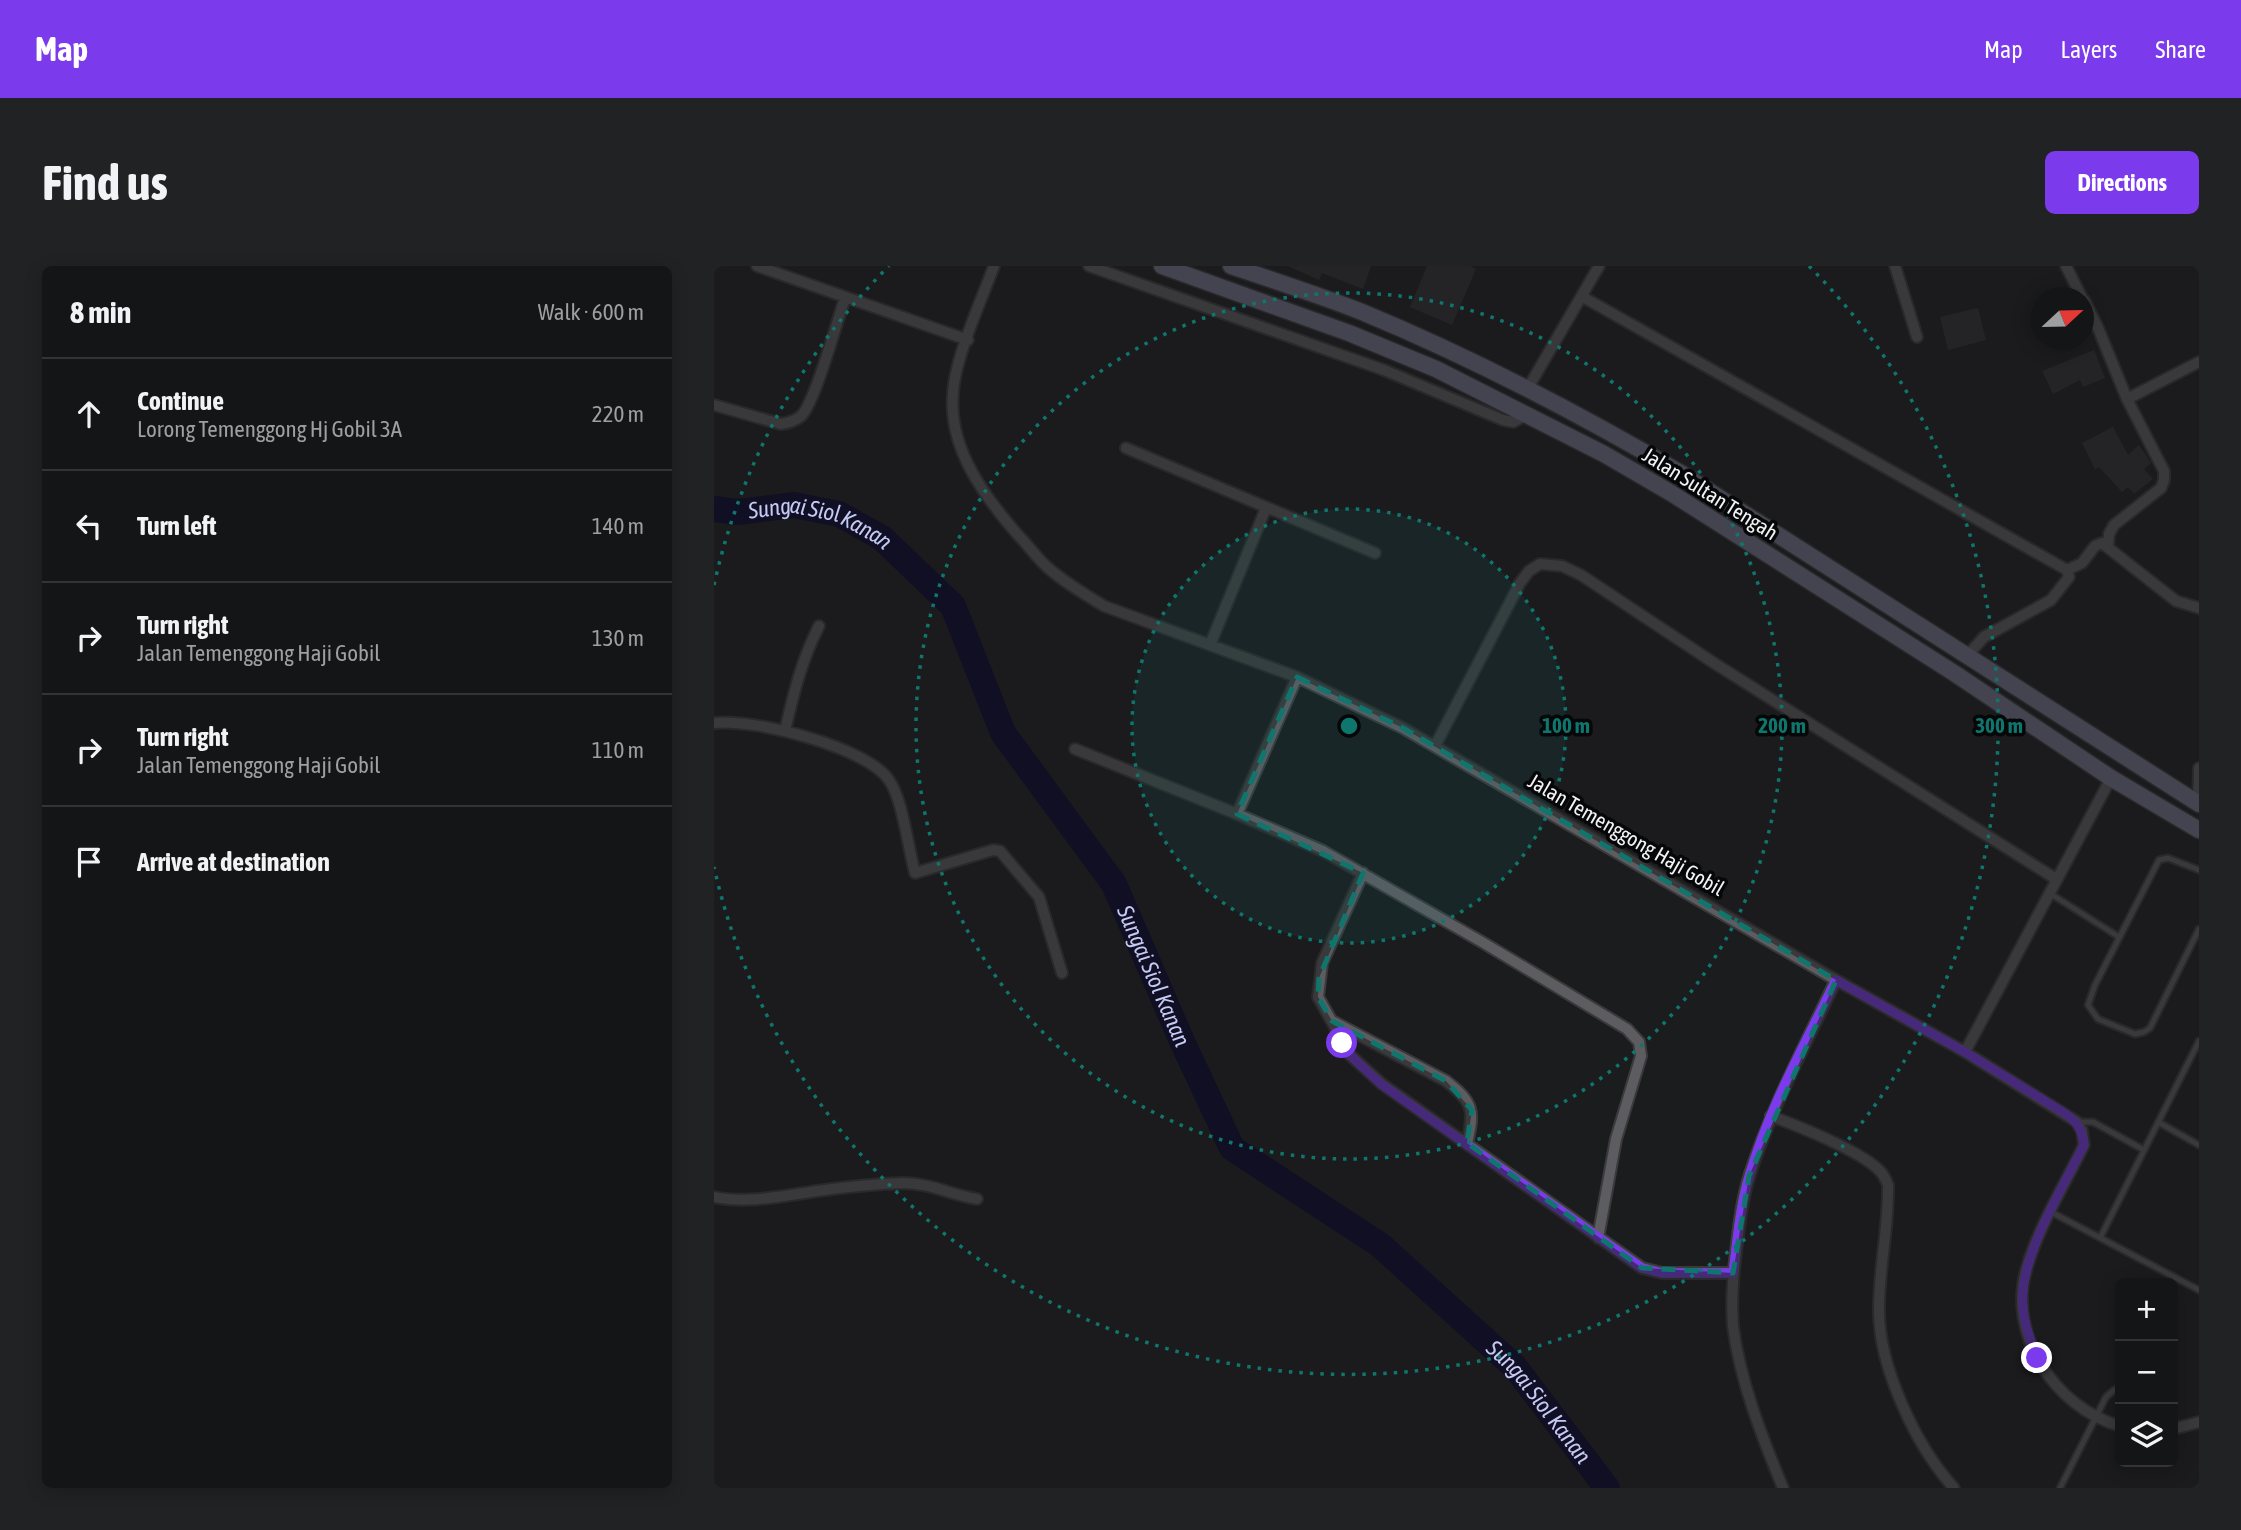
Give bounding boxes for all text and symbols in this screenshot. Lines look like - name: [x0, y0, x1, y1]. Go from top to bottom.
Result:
- text: Map: [35, 30, 88, 68]
- text: Map: [1984, 36, 2023, 63]
- text: Layers: [2061, 36, 2117, 63]
- text: Share: [2155, 36, 2206, 63]
- button: Directions: [2045, 151, 2199, 214]
- text: Find us: [42, 154, 168, 210]
- north arrow: [2031, 287, 2094, 350]
- text: 8 min: [70, 295, 131, 329]
- text: Walk · 600 m: [538, 299, 644, 325]
- text: Continue: [137, 386, 224, 416]
- icon: ahead: [70, 395, 108, 433]
- text: 220 m: [592, 401, 644, 427]
- text: Lorong Temenggong Hj Gobil 3A: [137, 416, 402, 442]
- street label: Jalan Sultan Tengah: [1639, 442, 1782, 544]
- water label: Sungai Siol Kanan: [746, 492, 898, 554]
- icon: left: [70, 507, 108, 545]
- text: Turn left: [137, 511, 217, 541]
- text: 140 m: [592, 513, 644, 539]
- text: Turn right: [137, 610, 228, 640]
- icon: right: [70, 619, 108, 657]
- text: 130 m: [592, 625, 644, 651]
- text: Jalan Temenggong Haji Gobil: [137, 640, 380, 666]
- text: 100 m: [1542, 713, 1590, 737]
- text: 200 m: [1758, 713, 1806, 737]
- text: 300 m: [1975, 713, 2023, 737]
- centre of rings: [1337, 714, 1361, 738]
- text: Turn right: [137, 722, 228, 752]
- icon: right: [70, 731, 108, 769]
- text: 110 m: [592, 737, 644, 763]
- text: Jalan Temenggong Haji Gobil: [137, 752, 380, 778]
- street label: Jalan Temenggong Haji Gobil: [1524, 768, 1729, 900]
- icon: arrive: [70, 843, 108, 881]
- text: Arrive at destination: [137, 847, 330, 877]
- water label: Sungai Siol Kanan: [1111, 900, 1196, 1051]
- route start: [1326, 1027, 1357, 1058]
- map controls: [2115, 1278, 2178, 1467]
- button: +: [2115, 1278, 2178, 1341]
- water label: Sungai Siol Kanan: [1481, 1334, 1596, 1468]
- button: −: [2115, 1341, 2178, 1404]
- route end: [2021, 1342, 2052, 1373]
- button: layers: [2115, 1404, 2178, 1467]

